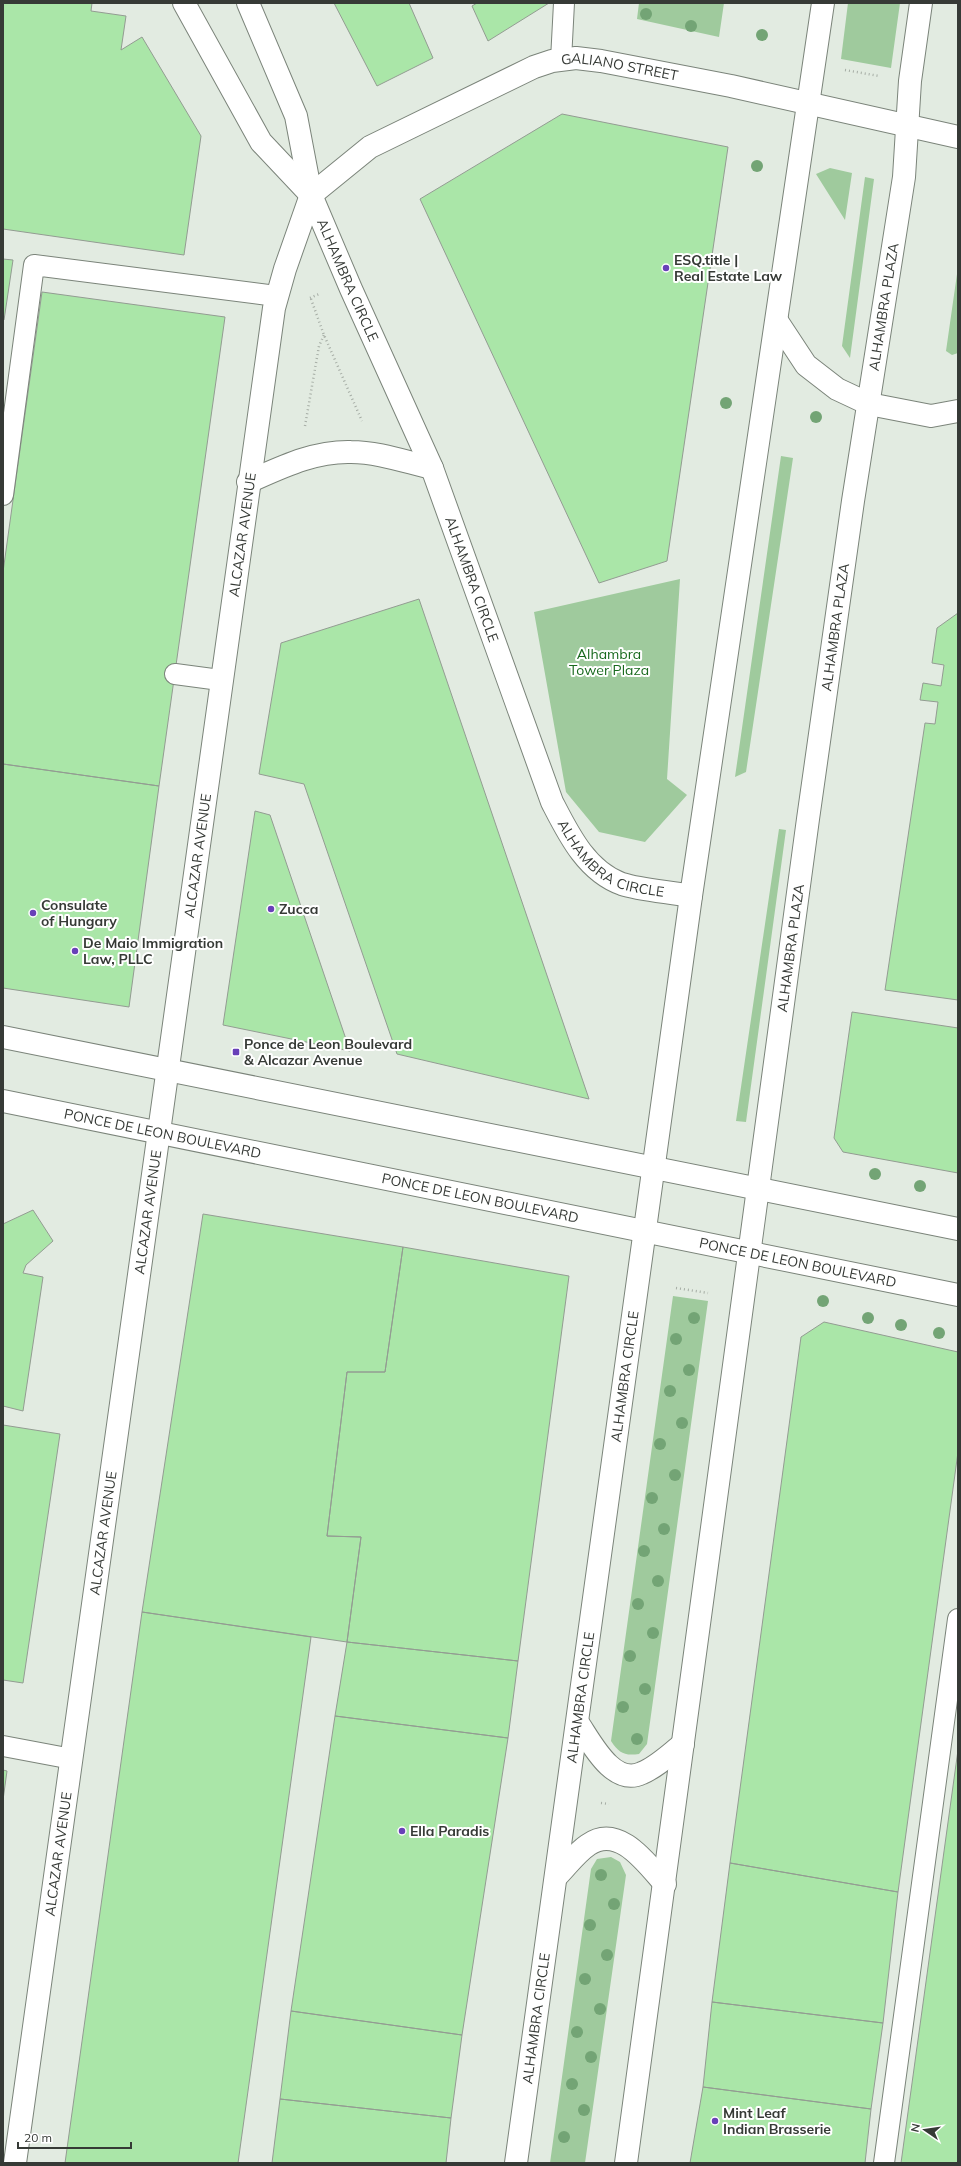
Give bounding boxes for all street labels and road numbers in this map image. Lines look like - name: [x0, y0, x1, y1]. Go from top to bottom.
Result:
- street label: GALIANO STREET: [560, 49, 680, 85]
- street label: ALHAMBRA CIRCLE: [313, 216, 383, 344]
- street label: ALHAMBRA PLAZA: [865, 241, 903, 372]
- street label: ALCAZAR AVENUE: [225, 472, 260, 598]
- street label: ALHAMBRA CIRCLE: [441, 514, 503, 645]
- street label: ALHAMBRA PLAZA: [817, 561, 853, 692]
- street label: ALCAZAR AVENUE: [180, 792, 215, 919]
- street label: ALHAMBRA CIRCLE: [554, 816, 665, 901]
- street label: ALHAMBRA PLAZA: [773, 882, 808, 1013]
- street label: PONCE DE LEON BOULEVARD: [63, 1105, 263, 1162]
- street label: ALCAZAR AVENUE: [130, 1149, 165, 1276]
- street label: PONCE DE LEON BOULEVARD: [380, 1169, 580, 1227]
- street label: PONCE DE LEON BOULEVARD: [698, 1234, 898, 1291]
- street label: ALHAMBRA CIRCLE: [607, 1310, 643, 1443]
- street label: ALCAZAR AVENUE: [85, 1470, 121, 1596]
- street label: ALHAMBRA CIRCLE: [562, 1631, 598, 1764]
- street label: ALCAZAR AVENUE: [41, 1791, 76, 1917]
- street label: ALHAMBRA CIRCLE: [518, 1952, 554, 2085]

